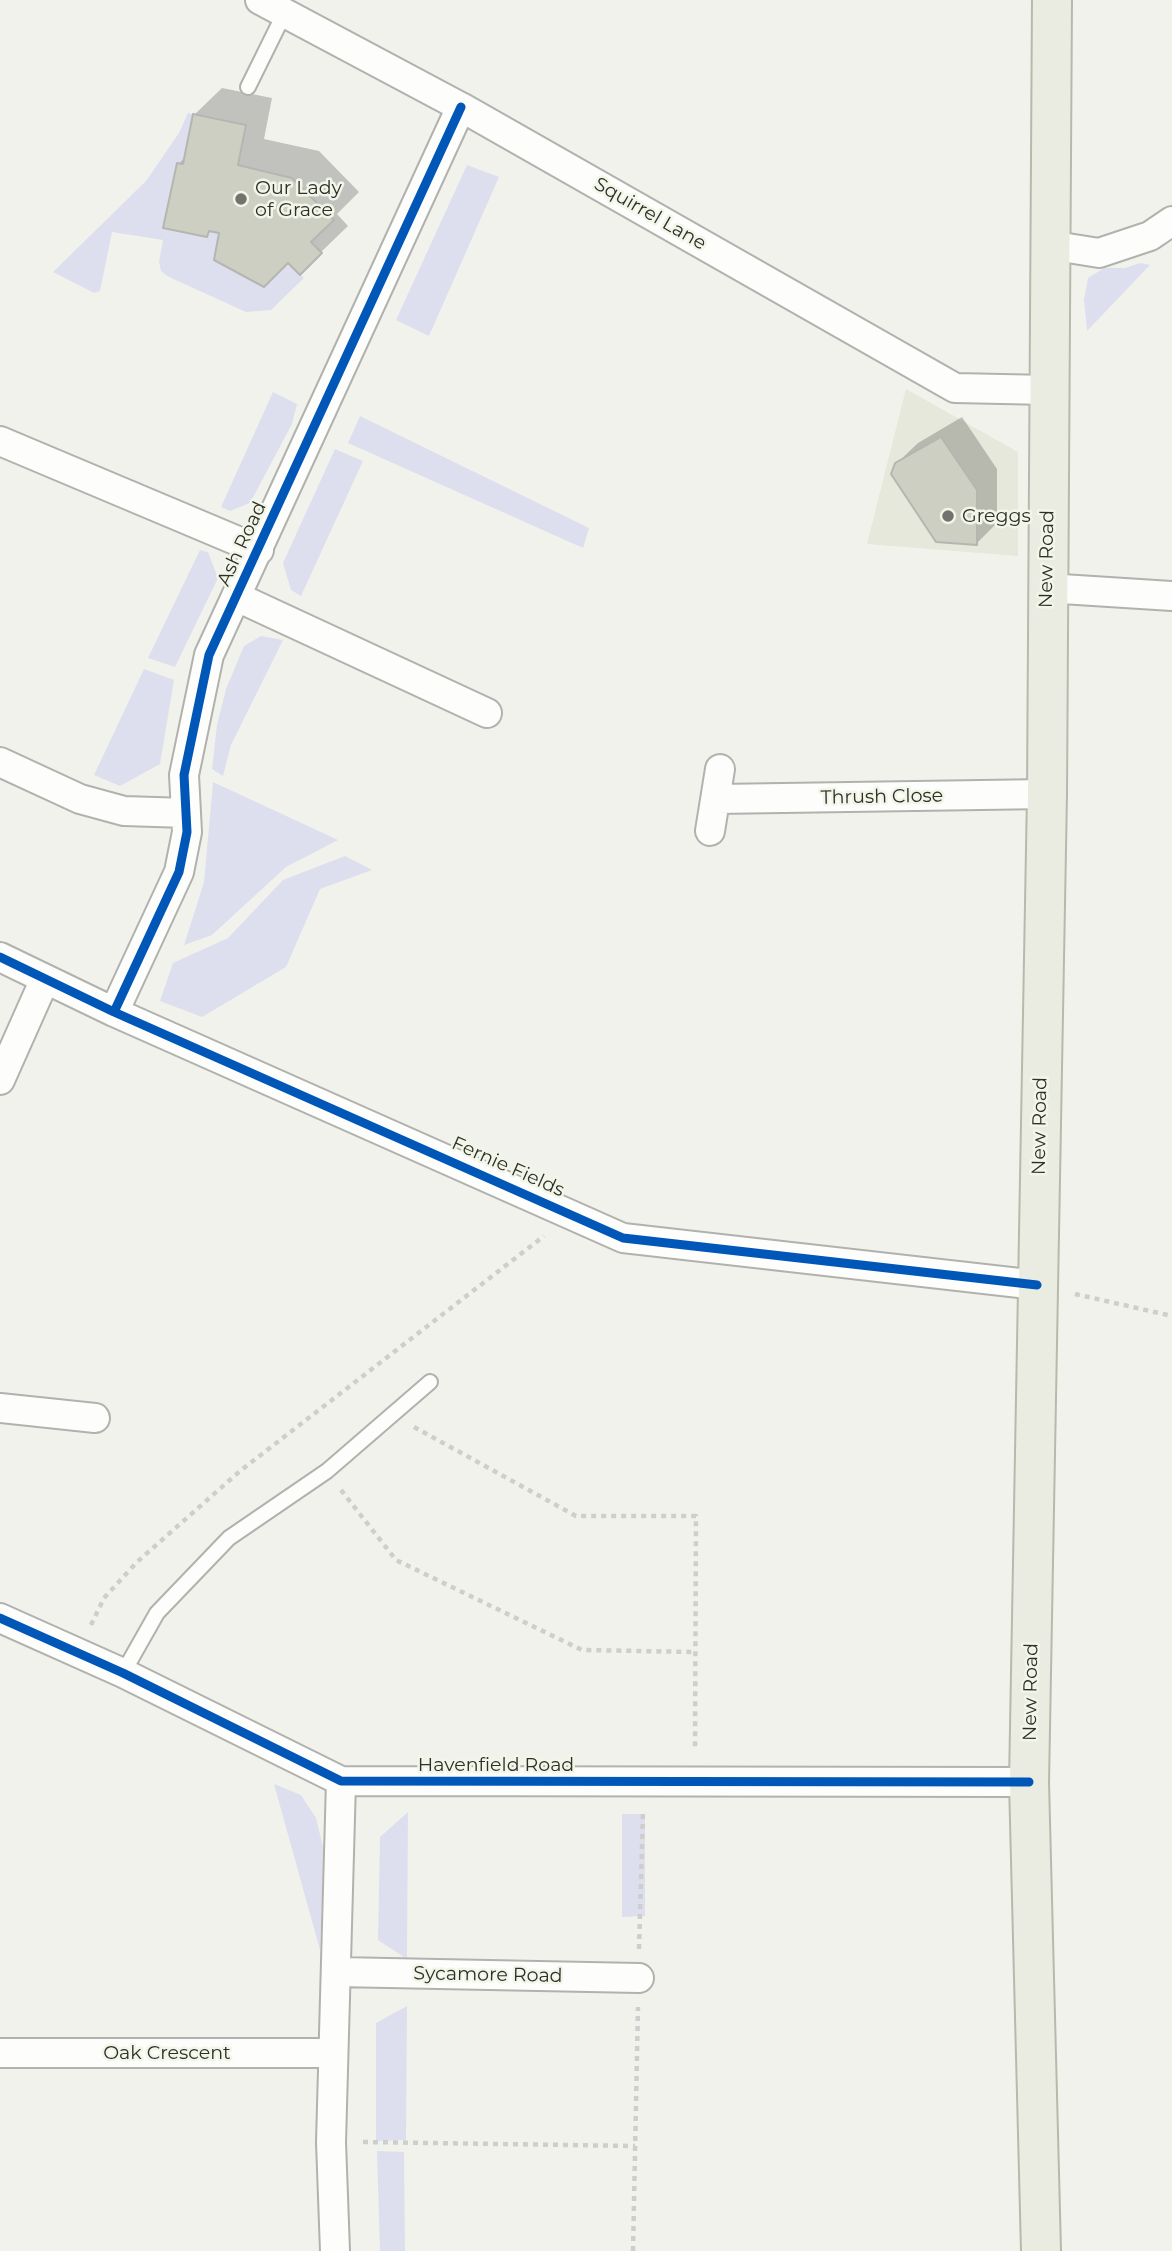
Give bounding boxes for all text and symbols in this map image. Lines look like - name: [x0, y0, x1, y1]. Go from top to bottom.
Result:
- street label: Squirrel Lane: [590, 173, 710, 255]
- place label: Our Lady of Grace: [255, 177, 342, 221]
- marker: Our Lady of Grace: [233, 191, 249, 207]
- street label: Ash Road: [213, 498, 271, 590]
- place label: Greggs: [962, 505, 1031, 527]
- marker: Greggs: [940, 508, 956, 524]
- street label: New Road: [1035, 510, 1059, 608]
- street label: Thrush Close: [821, 785, 943, 809]
- street label: New Road: [1028, 1077, 1052, 1175]
- street label: Fernie Fields: [448, 1132, 568, 1202]
- street label: New Road: [1019, 1643, 1043, 1741]
- street label: Havenfield Road: [418, 1754, 574, 1776]
- street label: Sycamore Road: [413, 1962, 563, 1988]
- street label: Oak Crescent: [103, 2042, 231, 2064]

